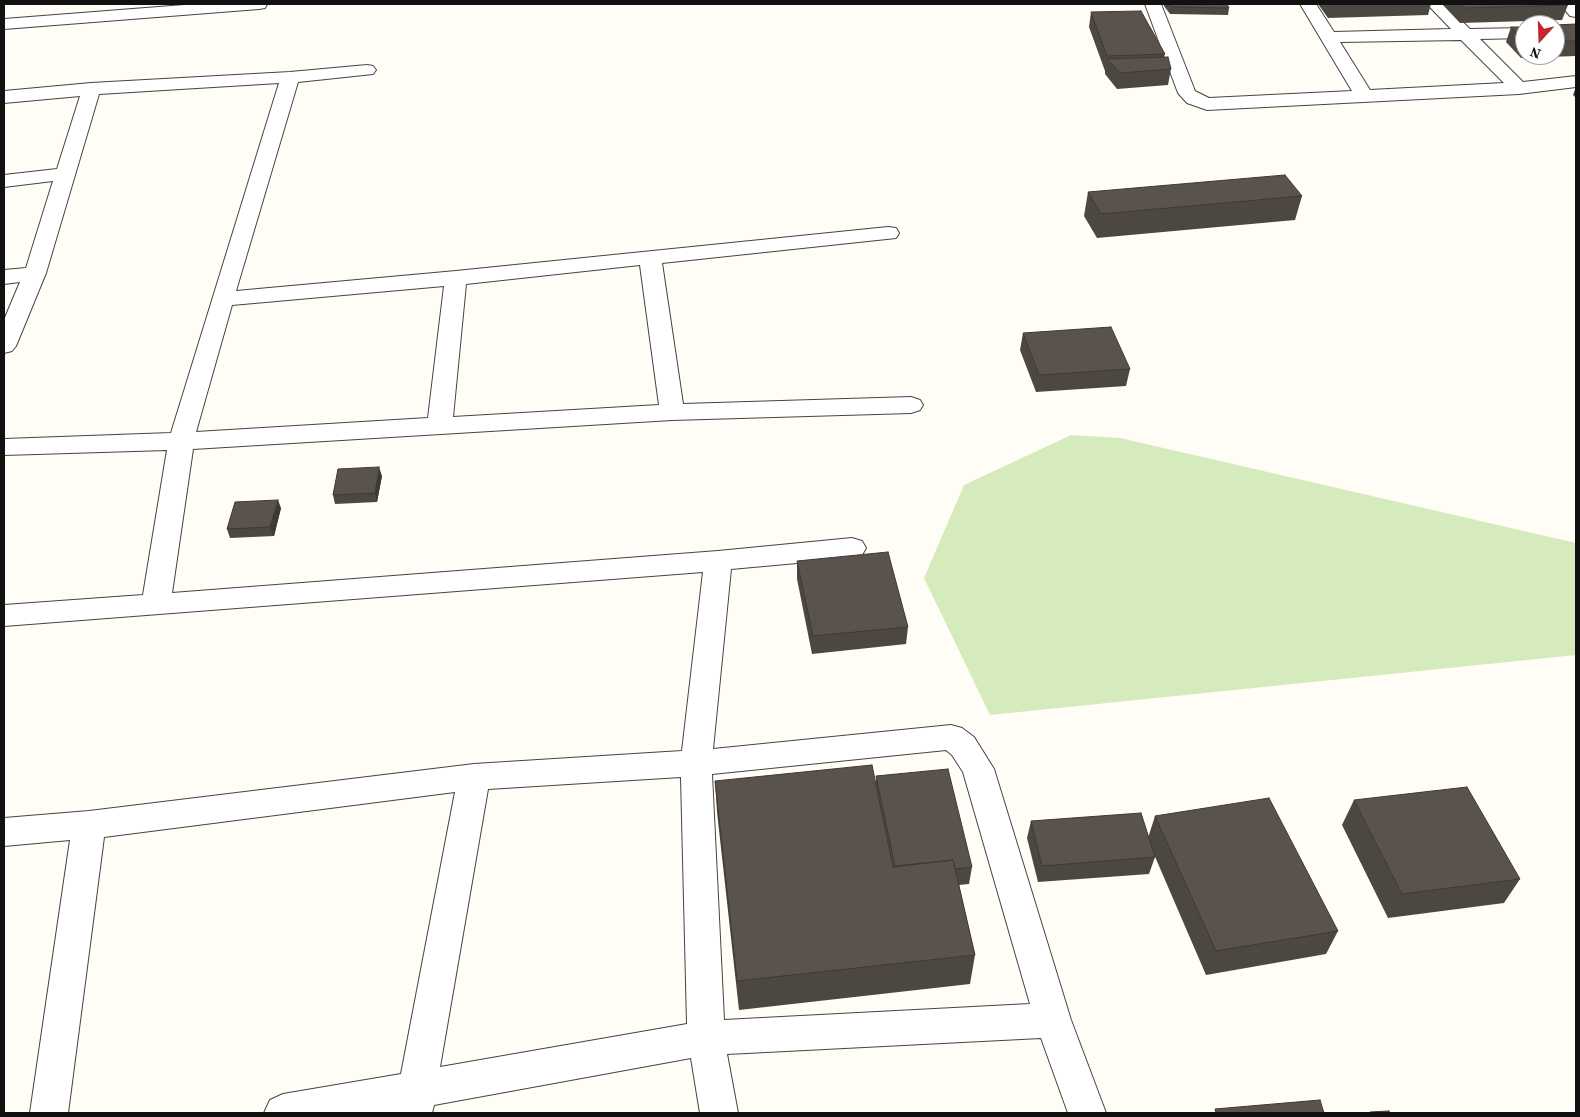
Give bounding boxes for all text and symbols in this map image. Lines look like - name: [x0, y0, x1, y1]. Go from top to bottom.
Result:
- north arrow: [1515, 15, 1565, 65]
- text: N: [1527, 42, 1543, 64]

